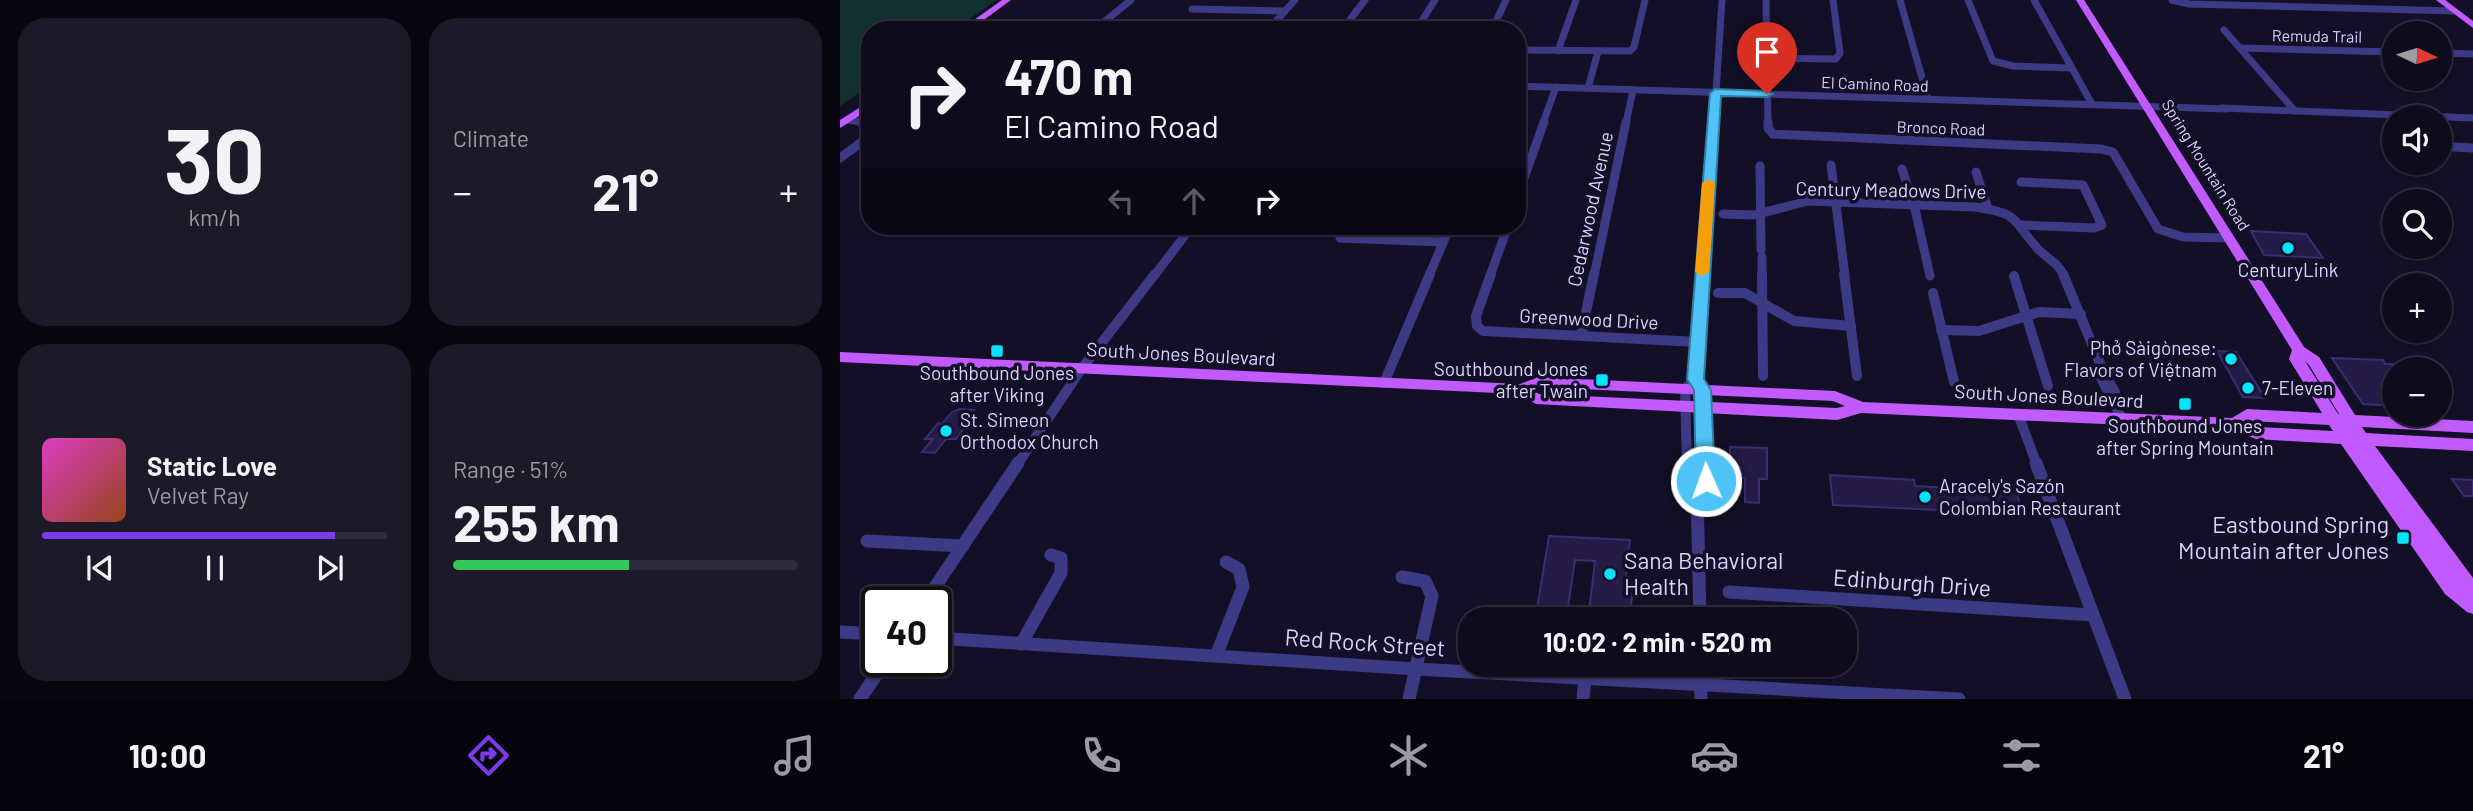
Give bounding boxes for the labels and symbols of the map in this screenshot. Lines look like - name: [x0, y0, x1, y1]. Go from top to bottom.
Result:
- north arrow: [2382, 21, 2452, 91]
- pin: [1737, 22, 1797, 94]
- street label: Remuda Trail: [2272, 25, 2362, 46]
- street label: El Camino Road: [1821, 72, 1929, 95]
- street label: Spring Mountain Road: [2158, 96, 2255, 234]
- street label: Bronco Road: [1896, 116, 1986, 139]
- street label: Cedarwood Avenue: [1562, 129, 1617, 288]
- street label: Century Meadows Drive: [1795, 176, 1987, 203]
- marker: CenturyLink: [2280, 240, 2296, 256]
- place label: CenturyLink: [2238, 258, 2338, 281]
- street label: Greenwood Drive: [1519, 303, 1659, 334]
- place label: Phở Sàigònese: Flavors of Việtnam: [2064, 336, 2217, 381]
- street label: South Jones Boulevard: [1086, 337, 1276, 370]
- marker: Southbound Jones after Viking: [989, 343, 1005, 359]
- marker: Phở Sàigònese: Flavors of Việtnam: [2223, 351, 2239, 367]
- place label: Southbound Jones after Twain: [1434, 357, 1588, 402]
- place label: Southbound Jones after Viking: [920, 361, 1074, 406]
- marker: Southbound Jones after Twain: [1594, 372, 1610, 388]
- place label: 7-Eleven: [2262, 376, 2333, 399]
- street label: South Jones Boulevard: [1954, 379, 2144, 412]
- marker: 7-Eleven: [2240, 380, 2256, 396]
- marker: Southbound Jones after Spring Mountain: [2177, 396, 2193, 412]
- place label: St. Simeon Orthodox Church: [960, 408, 1099, 453]
- place label: Southbound Jones after Spring Mountain: [2096, 414, 2274, 459]
- marker: St. Simeon Orthodox Church: [938, 423, 954, 439]
- position arrow: [1669, 444, 1743, 518]
- place label: Aracely's Sazón Colombian Restaurant: [1939, 474, 2121, 519]
- marker: Aracely's Sazón Colombian Restaurant: [1917, 489, 1933, 505]
- place label: Eastbound Spring Mountain after Jones: [2178, 510, 2389, 564]
- marker: Eastbound Spring Mountain after Jones: [2395, 530, 2411, 546]
- place label: Sana Behavioral Health: [1624, 546, 1783, 600]
- street label: Edinburgh Drive: [1832, 563, 1992, 601]
- marker: Sana Behavioral Health: [1602, 566, 1618, 582]
- speed limit sign: 40: [861, 586, 952, 677]
- street label: Red Rock Street: [1284, 622, 1446, 662]

